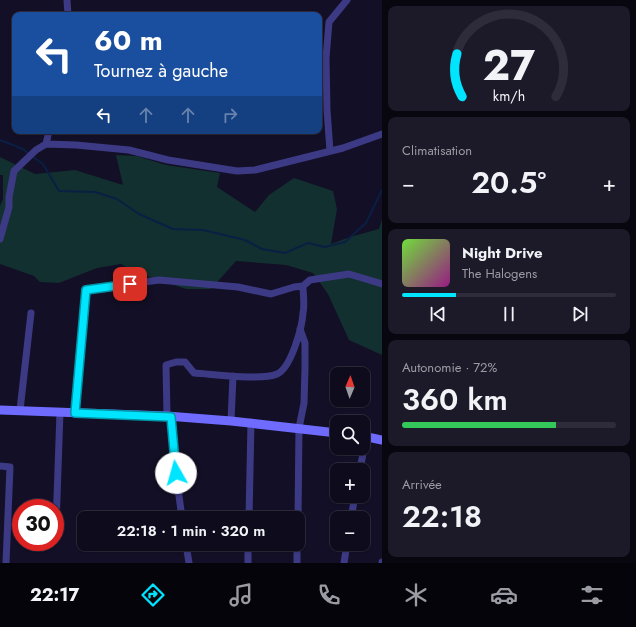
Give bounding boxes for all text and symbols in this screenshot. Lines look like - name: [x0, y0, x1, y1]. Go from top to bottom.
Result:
- text: 60 m: [94, 20, 163, 61]
- icon: left: [28, 28, 80, 80]
- text: 27: [483, 35, 535, 96]
- text: Tournez à gauche: [94, 58, 228, 84]
- text: km/h: [493, 85, 525, 105]
- icon: left: [93, 104, 115, 126]
- icon: ahead: [135, 104, 157, 126]
- icon: ahead: [177, 104, 199, 126]
- icon: right: [219, 104, 241, 126]
- text: Climatisation: [402, 141, 472, 160]
- text: 20.5°: [471, 161, 546, 204]
- text: −: [402, 167, 415, 199]
- text: +: [602, 167, 616, 199]
- text: Night Drive: [462, 242, 543, 264]
- text: The Halogens: [462, 264, 537, 283]
- pin: [113, 267, 147, 301]
- icon: arrive: [119, 273, 141, 295]
- icon: previous: [427, 303, 449, 325]
- icon: pause: [498, 303, 520, 325]
- icon: next: [569, 303, 591, 325]
- text: Autonomie · 72%: [402, 358, 497, 377]
- north arrow: [330, 367, 370, 407]
- map controls: [330, 367, 370, 551]
- text: 360 km: [402, 378, 508, 421]
- button: search: [330, 415, 370, 455]
- position arrow: [155, 452, 197, 494]
- button: +: [330, 463, 370, 503]
- text: Arrivée: [402, 475, 442, 494]
- text: 22:18: [402, 495, 482, 538]
- speed limit sign: 30: [12, 499, 64, 551]
- button: −: [330, 511, 370, 551]
- text: 22:18 · 1 min · 320 m: [117, 520, 265, 542]
- icon: directions: [139, 581, 167, 609]
- icon: music: [227, 581, 255, 609]
- icon: phone: [315, 581, 343, 609]
- icon: climate: [402, 581, 430, 609]
- icon: car: [490, 581, 518, 609]
- icon: filters: [578, 581, 606, 609]
- text: 22:17: [30, 582, 79, 608]

